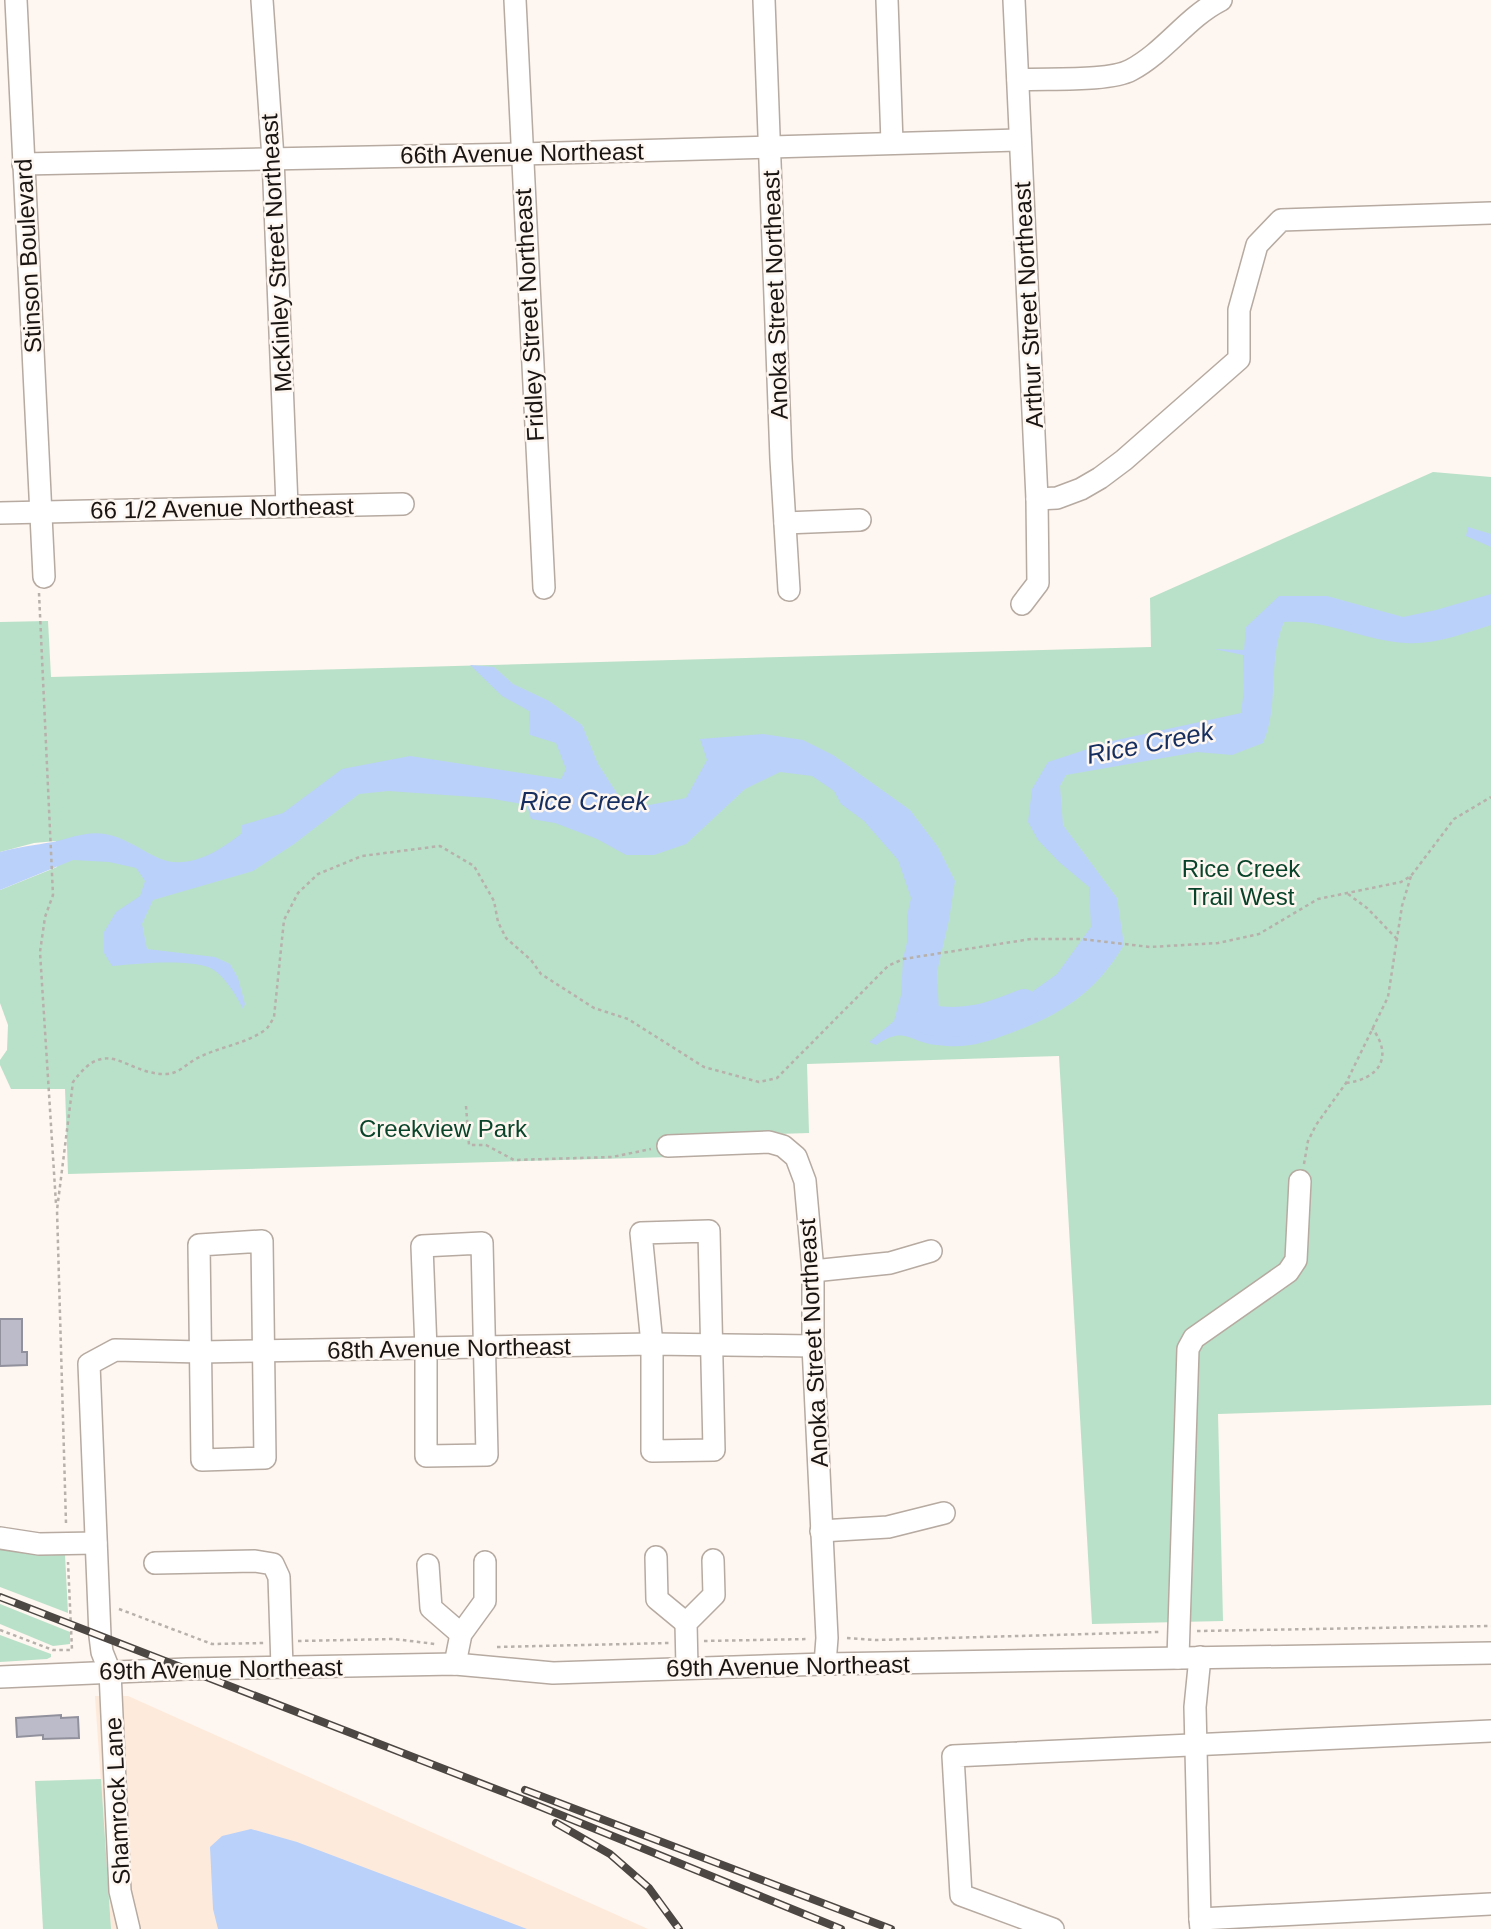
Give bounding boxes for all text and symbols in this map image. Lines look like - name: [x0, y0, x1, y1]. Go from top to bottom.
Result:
- street label: McKinley Street Northeast: [255, 113, 297, 393]
- street label: 66th Avenue Northeast: [400, 137, 644, 169]
- street label: Stinson Boulevard: [9, 158, 47, 354]
- street label: Anoka Street Northeast: [757, 170, 793, 420]
- street label: Arthur Street Northeast: [1008, 181, 1048, 429]
- street label: Fridley Street Northeast: [509, 187, 549, 442]
- street label: 66 1/2 Avenue Northeast: [90, 492, 354, 524]
- water label: Rice Creek: [1084, 716, 1218, 770]
- water label: Rice Creek: [520, 786, 650, 816]
- park label: Rice Creek Trail West: [1182, 855, 1301, 910]
- park label: Creekview Park: [359, 1115, 528, 1142]
- street label: Anoka Street Northeast: [793, 1217, 833, 1468]
- street label: 68th Avenue Northeast: [327, 1332, 571, 1364]
- street label: 69th Avenue Northeast: [666, 1650, 910, 1682]
- street label: 69th Avenue Northeast: [99, 1653, 343, 1685]
- street label: Shamrock Lane: [99, 1716, 135, 1886]

